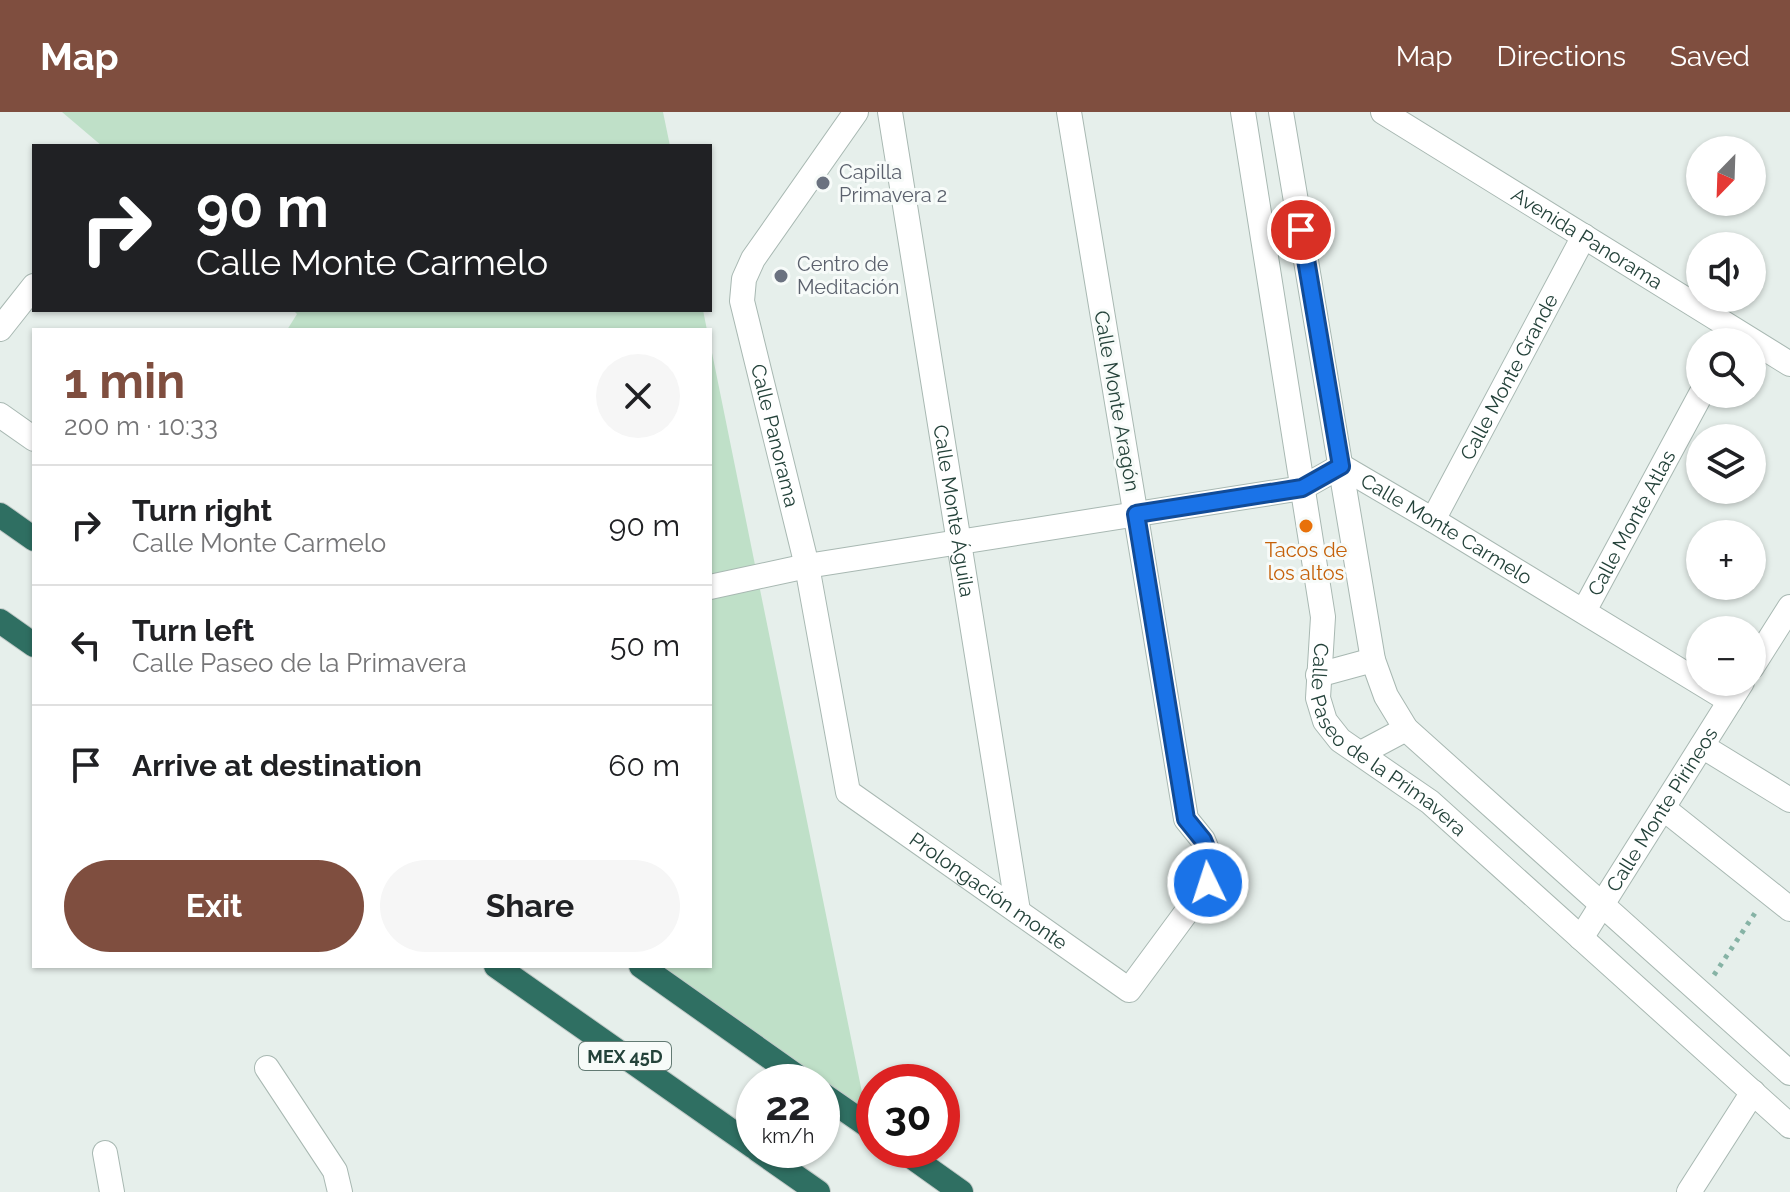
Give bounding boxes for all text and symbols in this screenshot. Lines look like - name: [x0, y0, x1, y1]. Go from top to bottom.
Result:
- text: Map: [40, 34, 119, 79]
- text: Map: [1396, 40, 1453, 73]
- text: Directions: [1497, 40, 1626, 73]
- text: Saved: [1670, 40, 1750, 73]
- north arrow: [1686, 136, 1766, 216]
- map controls: [1686, 136, 1766, 696]
- place label: Capilla Primavera 2: [839, 160, 947, 207]
- text: 90 m: [196, 174, 329, 240]
- marker: Capilla Primavera 2: [814, 174, 832, 192]
- icon: right: [64, 176, 168, 280]
- street label: Avenida Panorama: [1507, 182, 1667, 294]
- pin: [1267, 196, 1335, 264]
- icon: arrive: [1279, 208, 1323, 252]
- button: sound: [1686, 232, 1766, 312]
- text: Calle Monte Carmelo: [196, 241, 548, 283]
- place label: Centro de Meditación: [797, 252, 899, 299]
- marker: Centro de Meditación: [772, 267, 790, 285]
- street label: Calle Monte Grande: [1455, 290, 1563, 464]
- street label: Calle Monte Aragón: [1089, 309, 1145, 493]
- button: search: [1686, 328, 1766, 408]
- text: 1 min: [64, 353, 185, 409]
- button: close: [596, 354, 680, 438]
- street label: Calle Panorama: [746, 362, 804, 509]
- text: 200 m · 10:33: [64, 411, 218, 441]
- street label: Calle Monte Águila: [928, 423, 980, 599]
- button: layers: [1686, 424, 1766, 504]
- street label: Calle Monte Atlas: [1582, 446, 1680, 600]
- street label: Calle Monte Carmelo: [1356, 468, 1537, 590]
- text: Turn right: [132, 493, 272, 528]
- icon: right: [64, 503, 108, 547]
- text: 90 m: [609, 508, 680, 543]
- marker: Tacos de los altos: [1297, 517, 1315, 535]
- button: +: [1686, 520, 1766, 600]
- text: Calle Monte Carmelo: [132, 528, 386, 558]
- place label: Tacos de los altos: [1265, 538, 1348, 585]
- text: Turn left: [132, 613, 254, 648]
- button: −: [1686, 616, 1766, 696]
- icon: left: [64, 623, 108, 667]
- text: 50 m: [610, 628, 680, 663]
- street label: Calle Paseo de la Primavera: [1306, 642, 1471, 841]
- text: Calle Paseo de la Primavera: [132, 648, 467, 678]
- street label: Calle Monte Pirineos: [1601, 723, 1723, 896]
- icon: arrive: [64, 743, 108, 787]
- text: Arrive at destination: [132, 748, 422, 783]
- text: 60 m: [608, 748, 680, 783]
- street label: Prolongación monte: [905, 827, 1072, 955]
- position arrow: [1166, 841, 1250, 925]
- button: Exit: [64, 860, 364, 952]
- button: Share: [380, 860, 680, 952]
- road number: MEX 45D: [579, 1042, 671, 1070]
- speed limit sign: 30: [856, 1064, 960, 1168]
- text: 22: [765, 1082, 811, 1129]
- text: km/h: [762, 1124, 814, 1148]

